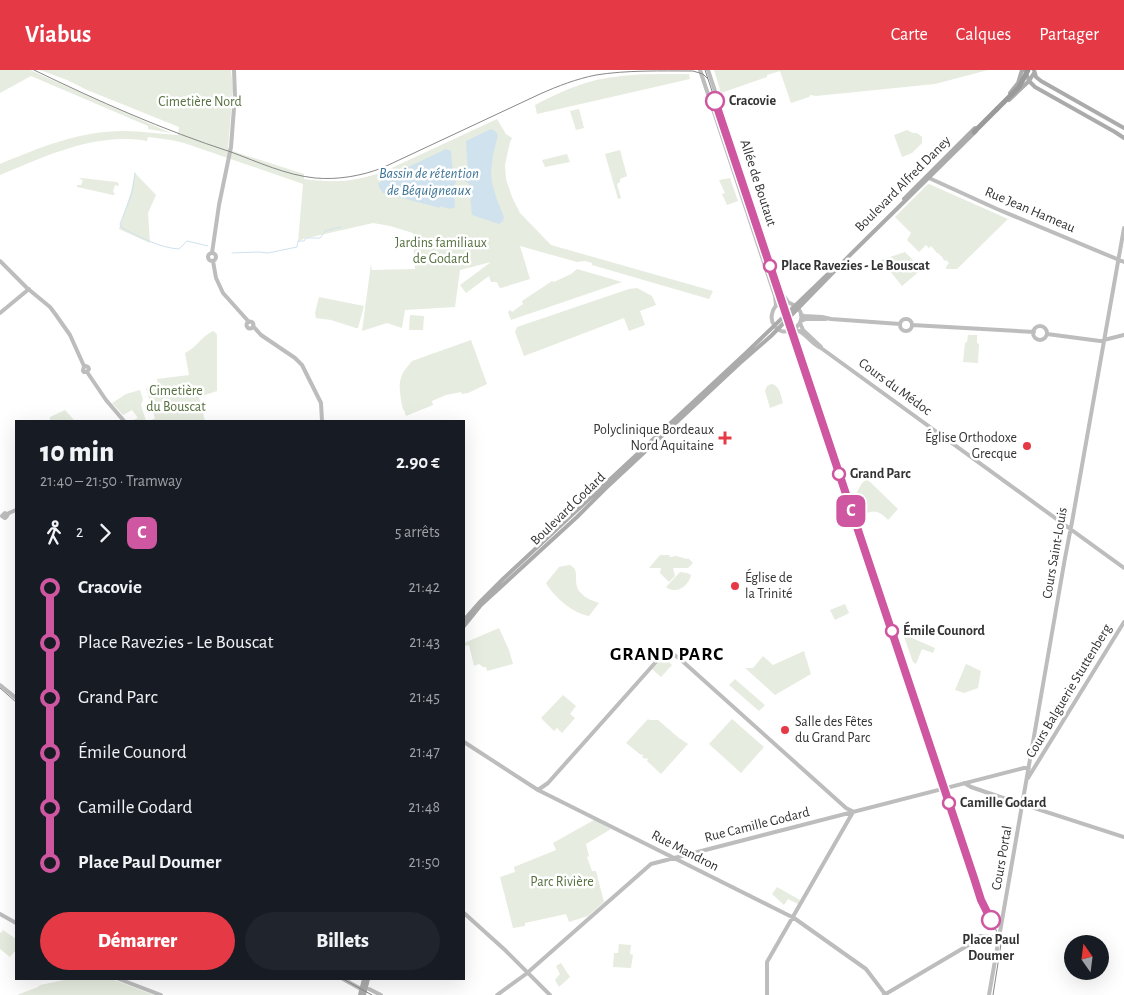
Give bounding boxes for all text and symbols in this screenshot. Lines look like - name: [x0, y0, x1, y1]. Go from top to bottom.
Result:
- text: Viabus: [25, 23, 91, 47]
- text: Carte: [891, 26, 928, 44]
- text: Calques: [956, 26, 1011, 44]
- text: Partager: [1039, 26, 1099, 44]
- marker: Cracovie: [705, 91, 725, 111]
- place label: Cracovie: [729, 94, 777, 108]
- park label: Cimetière Nord: [158, 95, 242, 109]
- street label: Boulevard Alfred Daney: [853, 134, 953, 234]
- street label: Allée de Boutaut: [737, 138, 779, 229]
- water label: Bassin de rétention de Béquigneaux: [379, 166, 479, 198]
- street label: Rue Jean Hameau: [983, 185, 1077, 235]
- park label: Jardins familiaux de Godard: [395, 236, 487, 266]
- marker: Place Ravezies - Le Bouscat: [763, 259, 777, 273]
- place label: Place Ravezies - Le Bouscat: [781, 259, 930, 273]
- street label: Cours du Médoc: [856, 356, 935, 418]
- park label: Cimetière du Bouscat: [146, 384, 206, 414]
- place label: Polyclinique Bordeaux Nord Aquitaine: [593, 423, 714, 453]
- place label: Église Orthodoxe Grecque: [925, 428, 1017, 461]
- marker: Polyclinique Bordeaux Nord Aquitaine: [718, 431, 732, 445]
- text: 10 min: [40, 439, 114, 467]
- marker: Église Orthodoxe Grecque: [1021, 440, 1033, 452]
- text: 2.90 €: [396, 453, 440, 472]
- marker: Grand Parc: [832, 467, 846, 481]
- place label: Grand Parc: [850, 467, 911, 481]
- street label: Boulevard Godard: [528, 470, 608, 548]
- text: 21:40 – 21:50 · Tramway: [40, 473, 182, 489]
- line badge: C: [835, 495, 867, 527]
- text: C: [846, 502, 856, 520]
- street label: Cours Saint-Louis: [1040, 506, 1070, 600]
- icon: walk: [40, 519, 68, 547]
- icon: forward: [91, 519, 119, 547]
- text: 2: [76, 524, 83, 540]
- text: C: [137, 524, 147, 542]
- text: 5 arrêts: [395, 524, 440, 540]
- place label: Église de la Trinité: [745, 568, 793, 601]
- text: Cracovie: [78, 578, 142, 597]
- text: 21:42: [409, 579, 440, 595]
- marker: Église de la Trinité: [729, 580, 741, 592]
- place label: Émile Counord: [903, 621, 986, 638]
- street label: Cours Balguerie Stuttenberg: [1024, 622, 1114, 760]
- marker: Émile Counord: [885, 624, 899, 638]
- text: Place Ravezies - Le Bouscat: [78, 633, 274, 652]
- text: 21:43: [409, 634, 440, 650]
- district label: GRAND PARC: [610, 645, 724, 664]
- text: Grand Parc: [78, 688, 158, 707]
- text: 21:45: [409, 689, 440, 705]
- place label: Salle des Fêtes du Grand Parc: [795, 715, 873, 745]
- marker: Salle des Fêtes du Grand Parc: [779, 724, 791, 736]
- text: Émile Counord: [78, 743, 187, 762]
- text: 21:47: [409, 744, 440, 760]
- marker: Camille Godard: [942, 796, 956, 810]
- place label: Camille Godard: [960, 796, 1047, 810]
- text: Camille Godard: [78, 798, 192, 817]
- text: 21:48: [408, 799, 440, 815]
- street label: Rue Camille Godard: [703, 805, 811, 845]
- street label: Cours Portal: [989, 825, 1015, 891]
- street label: Rue Mandron: [649, 828, 721, 874]
- text: Place Paul Doumer: [78, 853, 221, 872]
- text: 21:50: [408, 854, 440, 870]
- park label: Parc Rivière: [530, 875, 594, 889]
- marker: Place Paul Doumer: [981, 910, 1001, 930]
- button: Démarrer: [40, 912, 235, 970]
- button: Billets: [245, 912, 440, 970]
- place label: Place Paul Doumer: [962, 933, 1020, 963]
- north arrow: [1064, 935, 1109, 980]
- map controls: [1064, 935, 1109, 980]

